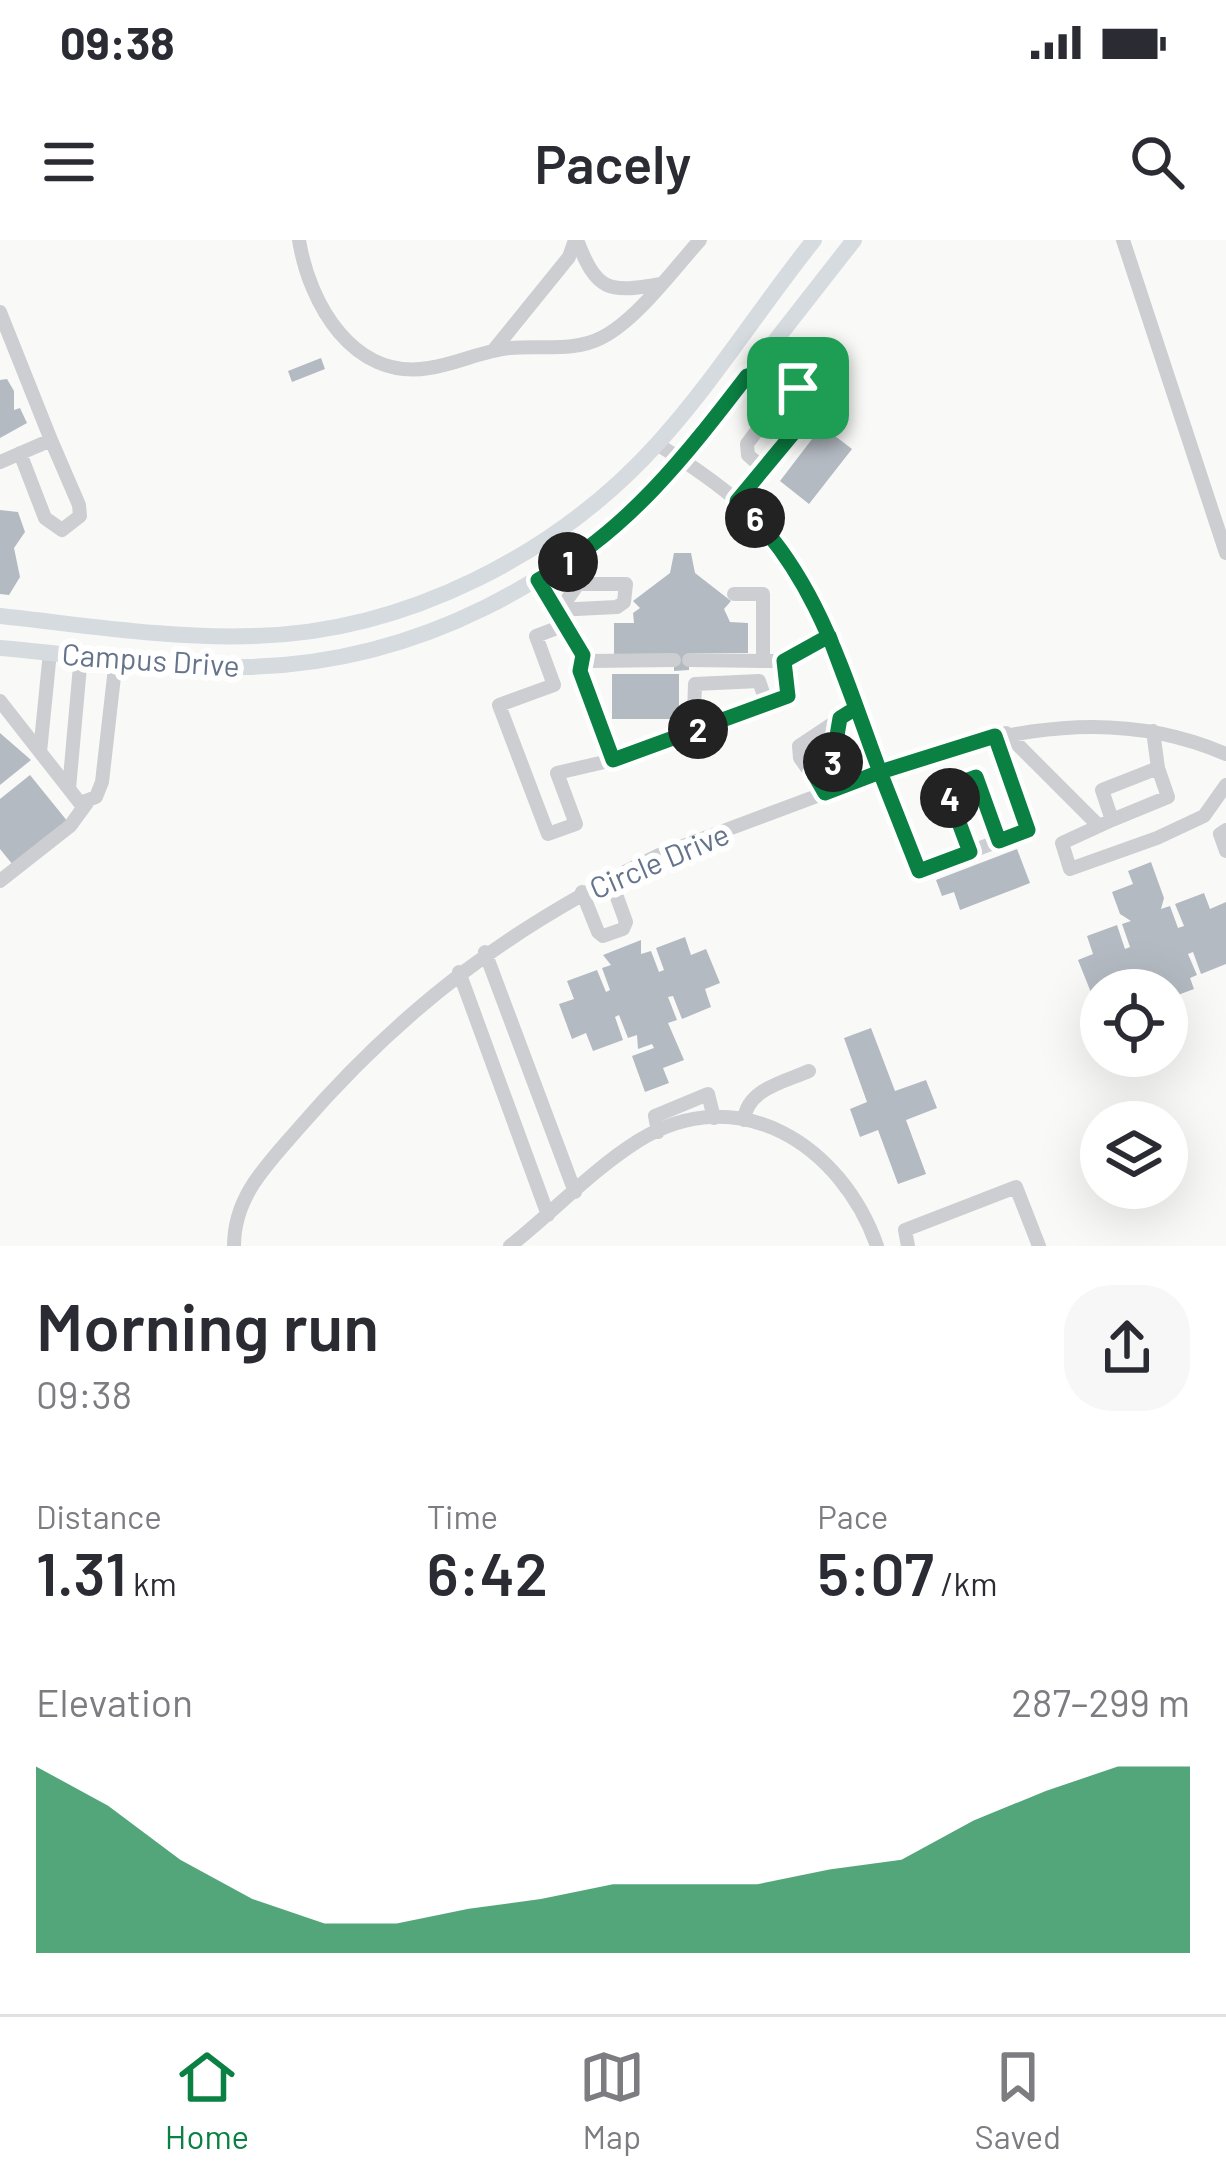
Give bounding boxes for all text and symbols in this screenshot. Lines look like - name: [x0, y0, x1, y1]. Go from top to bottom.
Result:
- text: 09:38: [60, 15, 175, 69]
- icon: menu: [36, 129, 102, 195]
- icon: search: [1124, 129, 1190, 195]
- text: Pacely: [535, 130, 691, 195]
- pin: [747, 337, 849, 439]
- icon: arrive: [765, 355, 831, 421]
- pin: 6: [725, 488, 785, 548]
- text: 6: [746, 498, 764, 538]
- pin: 1: [538, 532, 598, 592]
- text: 1: [562, 542, 574, 582]
- street label: Campus Drive: [61, 635, 241, 683]
- pin: 2: [668, 699, 728, 759]
- text: 2: [689, 709, 707, 749]
- pin: 3: [803, 732, 863, 792]
- text: 3: [824, 742, 842, 782]
- pin: 4: [920, 768, 980, 828]
- text: 4: [940, 778, 960, 818]
- street label: Circle Drive: [584, 815, 734, 905]
- map controls: [1080, 969, 1188, 1209]
- button: locate: [1080, 969, 1188, 1077]
- button: layers: [1080, 1101, 1188, 1209]
- text: Morning run: [36, 1285, 379, 1364]
- button: share: [1064, 1285, 1190, 1411]
- text: 09:38: [36, 1370, 132, 1417]
- text: Distance: [36, 1496, 162, 1536]
- text: Time: [427, 1496, 498, 1536]
- text: Pace: [817, 1496, 888, 1536]
- text: 1.31: [36, 1536, 126, 1608]
- text: 6:42: [427, 1536, 548, 1608]
- text: 5:07: [817, 1536, 934, 1608]
- text: km: [126, 1563, 177, 1603]
- text: /km: [934, 1563, 997, 1603]
- text: Elevation: [36, 1678, 193, 1725]
- text: 287–299 m: [1011, 1678, 1190, 1725]
- tab: Home: [165, 2044, 249, 2156]
- tab: Map: [579, 2044, 645, 2156]
- tab: Saved: [975, 2044, 1061, 2156]

